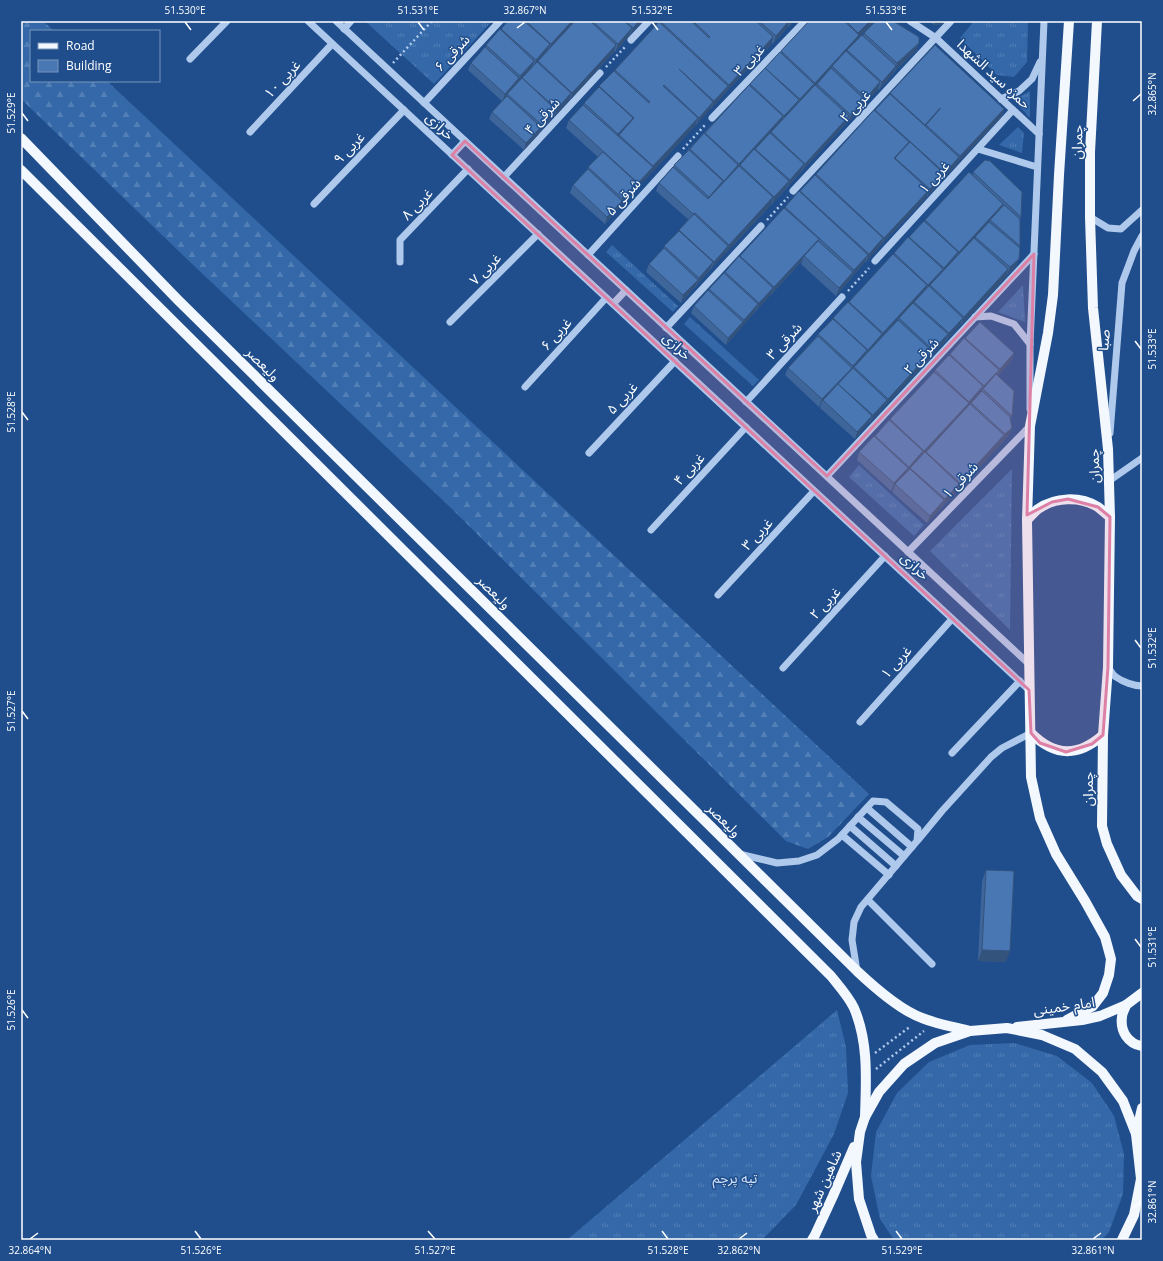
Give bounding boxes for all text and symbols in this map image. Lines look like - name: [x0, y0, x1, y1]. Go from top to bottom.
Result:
- text: 51.530°E: [164, 3, 206, 17]
- text: 51.531°E: [397, 3, 439, 17]
- text: 32.867°N: [503, 3, 547, 17]
- text: 51.532°E: [631, 3, 673, 17]
- text: 51.533°E: [865, 3, 907, 17]
- legend: [30, 30, 160, 82]
- street label: ۶ شرقی: [430, 30, 474, 75]
- street label: حمزه سید الشهدا: [953, 34, 1035, 113]
- text: Road: [66, 37, 95, 54]
- street label: ۳ غربی: [729, 39, 769, 80]
- street label: ۱۰ غربی: [259, 55, 304, 102]
- text: Building: [66, 57, 112, 74]
- text: 32.865°N: [1145, 72, 1159, 116]
- street label: ۲ غربی: [835, 85, 875, 126]
- text: 51.529°E: [4, 92, 18, 134]
- street label: ۴ شرقی: [520, 93, 564, 138]
- street label: خرازی: [422, 108, 459, 144]
- street label: چمران: [1066, 124, 1088, 160]
- street label: ۹ غربی: [329, 127, 369, 168]
- street label: ۱ غربی: [914, 156, 953, 197]
- street label: ۵ شرقی: [601, 174, 645, 219]
- street label: ۸ غربی: [397, 183, 437, 224]
- street label: ۷ غربی: [465, 249, 505, 289]
- street label: ۶ غربی: [536, 313, 575, 354]
- street label: ۳ شرقی: [762, 318, 806, 363]
- street label: خرازی: [659, 328, 696, 364]
- street label: صبا: [1093, 328, 1114, 352]
- text: 51.533°E: [1145, 328, 1159, 370]
- street label: ۲ شرقی: [899, 333, 943, 378]
- street label: ولیعصر: [241, 342, 285, 385]
- street label: ۵ غربی: [602, 377, 642, 418]
- text: 51.528°E: [4, 391, 18, 433]
- street label: ۴ غربی: [669, 448, 709, 489]
- street label: چمران: [1083, 448, 1105, 484]
- street label: ۱ شرقی: [937, 457, 982, 502]
- street label: ۳ غربی: [737, 513, 777, 554]
- street label: خرازی: [897, 548, 934, 584]
- street label: ولیعصر: [472, 570, 516, 613]
- street label: ۲ غربی: [805, 582, 845, 623]
- text: 51.532°E: [1145, 627, 1159, 669]
- street label: ۱ غربی: [876, 641, 915, 682]
- text: 51.527°E: [4, 690, 18, 732]
- street label: چمران: [1078, 772, 1098, 806]
- street label: ولیعصر: [702, 798, 746, 841]
- text: 51.531°E: [1145, 926, 1159, 968]
- text: 51.526°E: [4, 989, 18, 1031]
- street label: امام خمینی: [1032, 992, 1096, 1021]
- street label: شاهین شهر: [801, 1147, 846, 1216]
- park label: تپه پرچم: [712, 1168, 758, 1189]
- text: 32.861°N: [1145, 1180, 1159, 1224]
- text: 32.864°N: [8, 1243, 52, 1257]
- text: 51.526°E: [180, 1243, 222, 1257]
- text: 51.527°E: [414, 1243, 456, 1257]
- text: 51.528°E: [647, 1243, 689, 1257]
- text: 32.862°N: [717, 1243, 761, 1257]
- text: 51.529°E: [881, 1243, 923, 1257]
- text: 32.861°N: [1071, 1243, 1115, 1257]

